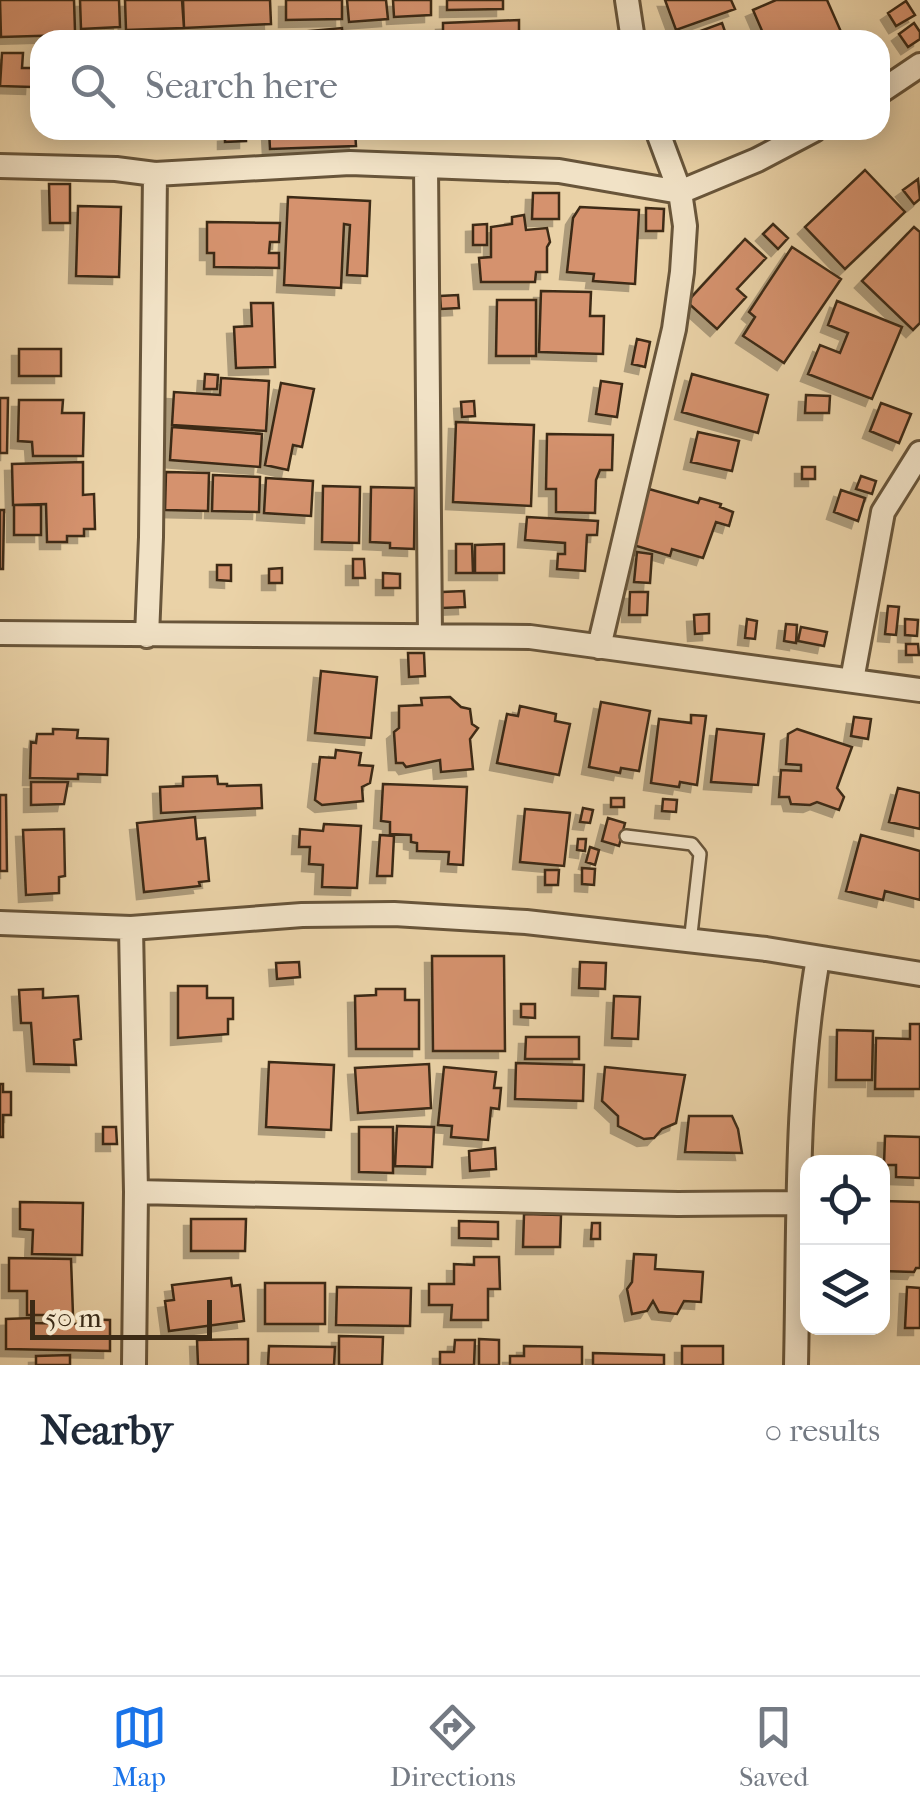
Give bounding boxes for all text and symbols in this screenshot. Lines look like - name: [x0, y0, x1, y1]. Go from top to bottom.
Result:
- search box: [30, 30, 890, 140]
- icon: search: [65, 58, 120, 113]
- text: Search here: [145, 63, 338, 108]
- map controls: [800, 1155, 890, 1335]
- button: locate: [800, 1155, 890, 1245]
- button: layers: [800, 1245, 890, 1335]
- scale bar: [30, 1295, 212, 1340]
- text: 50 m: [45, 1301, 102, 1334]
- text: Nearby: [40, 1406, 172, 1455]
- text: 0 results: [764, 1412, 880, 1449]
- tab: Map: [112, 1700, 167, 1793]
- tab: Directions: [390, 1700, 516, 1793]
- tab: Saved: [739, 1700, 808, 1793]

